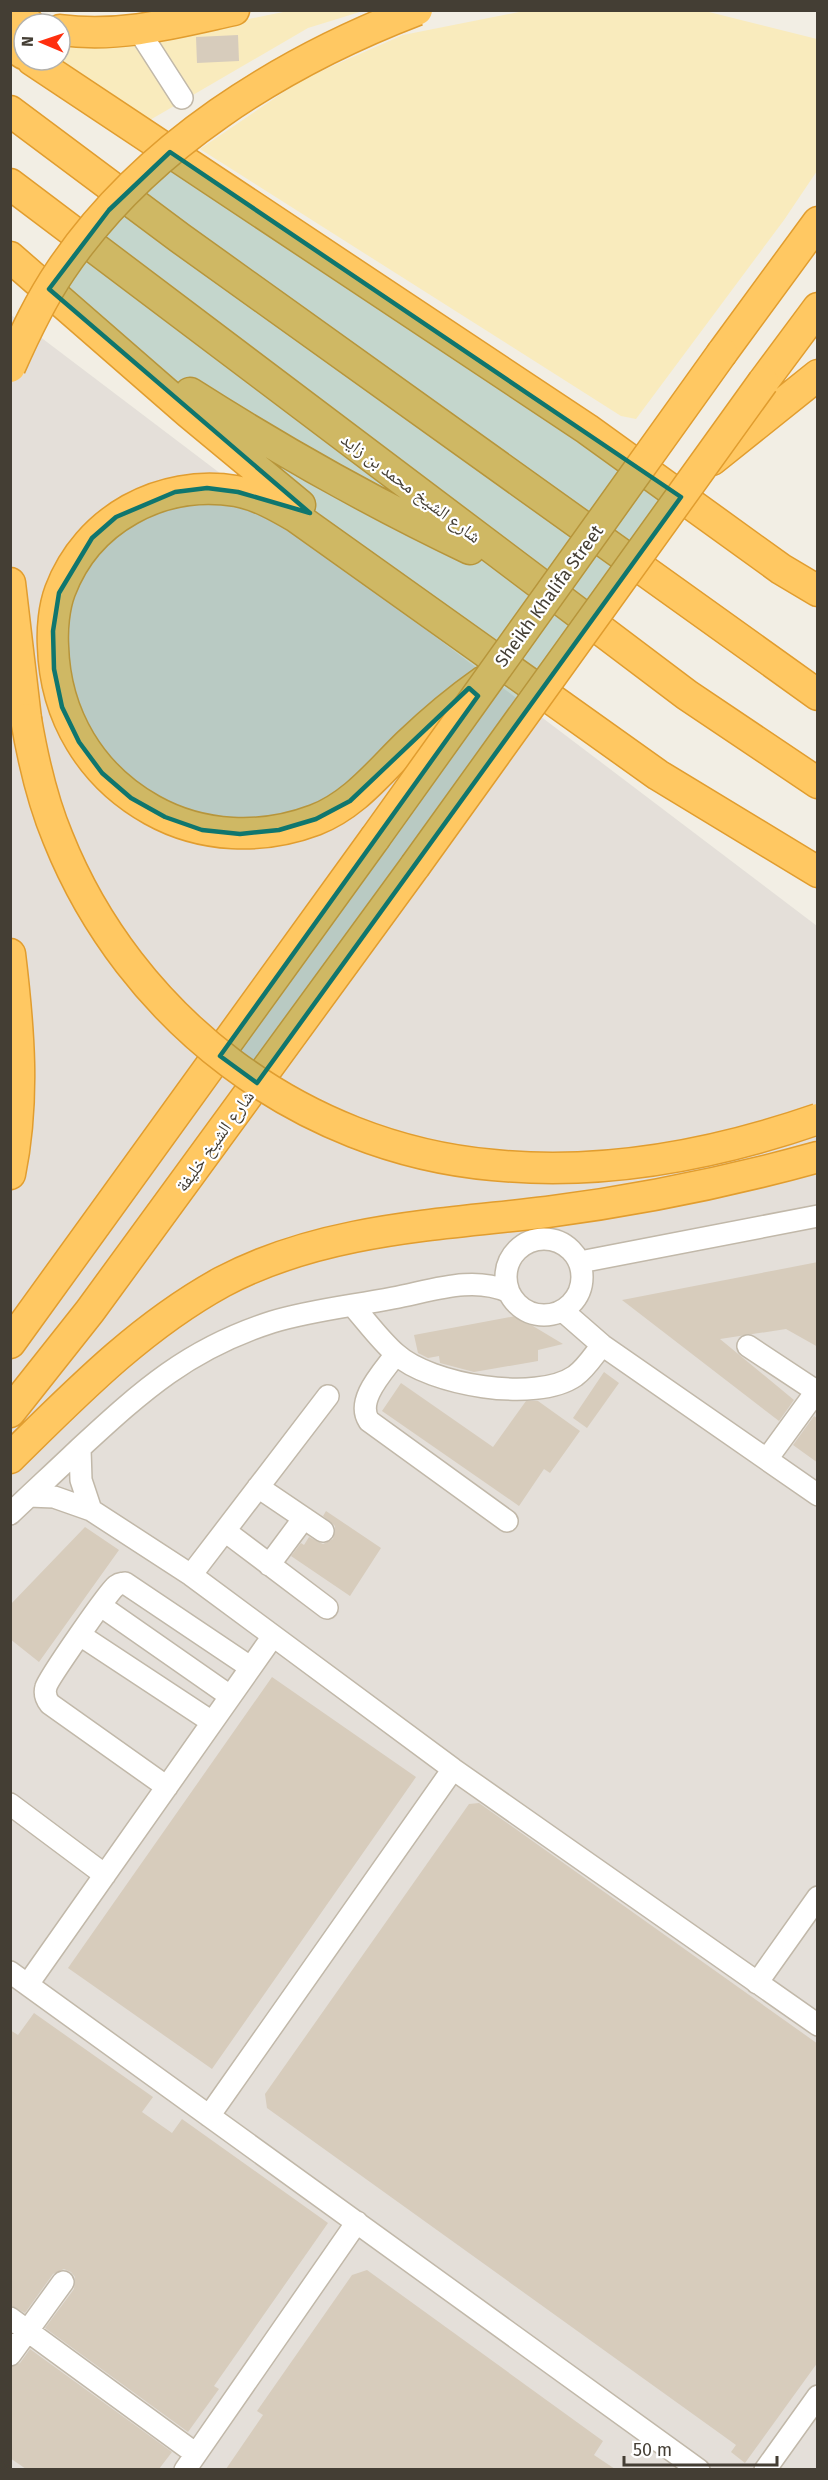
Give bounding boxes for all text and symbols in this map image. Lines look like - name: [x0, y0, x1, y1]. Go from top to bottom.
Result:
- north arrow: [12, 12, 72, 72]
- text: N: [18, 36, 37, 47]
- street label: شارع الشيخ محمد بن زايد: [336, 428, 485, 549]
- street label: Sheikh Khalifa Street: [490, 520, 608, 671]
- street label: شارع الشيخ خليفة: [171, 1086, 260, 1196]
- scale bar: [624, 2429, 777, 2467]
- text: 50 m: [633, 2439, 672, 2461]

